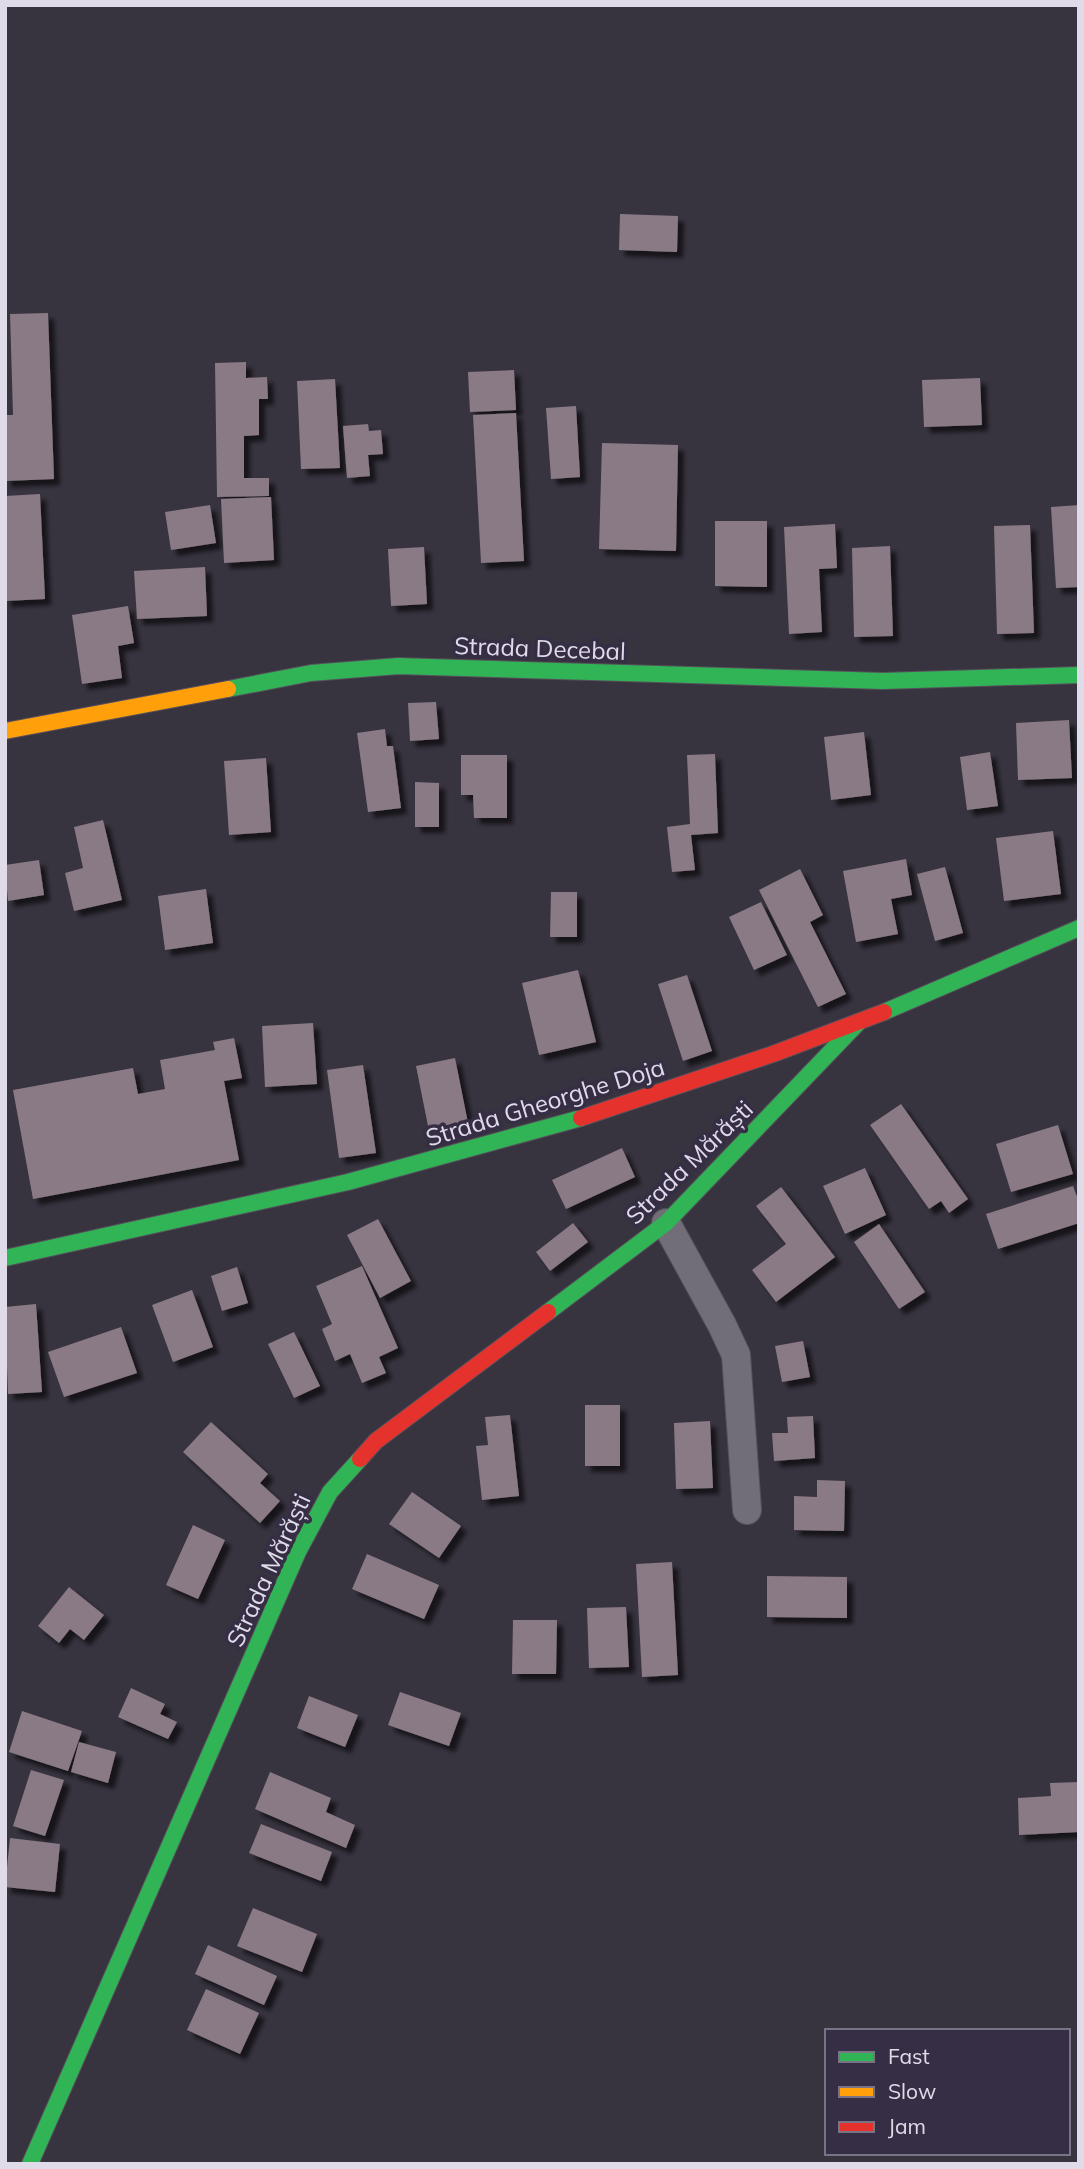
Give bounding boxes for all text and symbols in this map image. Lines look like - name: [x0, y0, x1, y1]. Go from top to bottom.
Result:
- street label: Strada Decebal: [454, 630, 626, 666]
- street label: Strada Gheorghe Doja: [422, 1051, 668, 1153]
- street label: Strada Mărăști: [619, 1094, 760, 1231]
- street label: Strada Mărăști: [219, 1489, 317, 1652]
- legend: [825, 2029, 1070, 2155]
- text: Fast: [888, 2043, 930, 2069]
- text: Slow: [888, 2078, 936, 2104]
- text: Jam: [888, 2113, 926, 2139]

